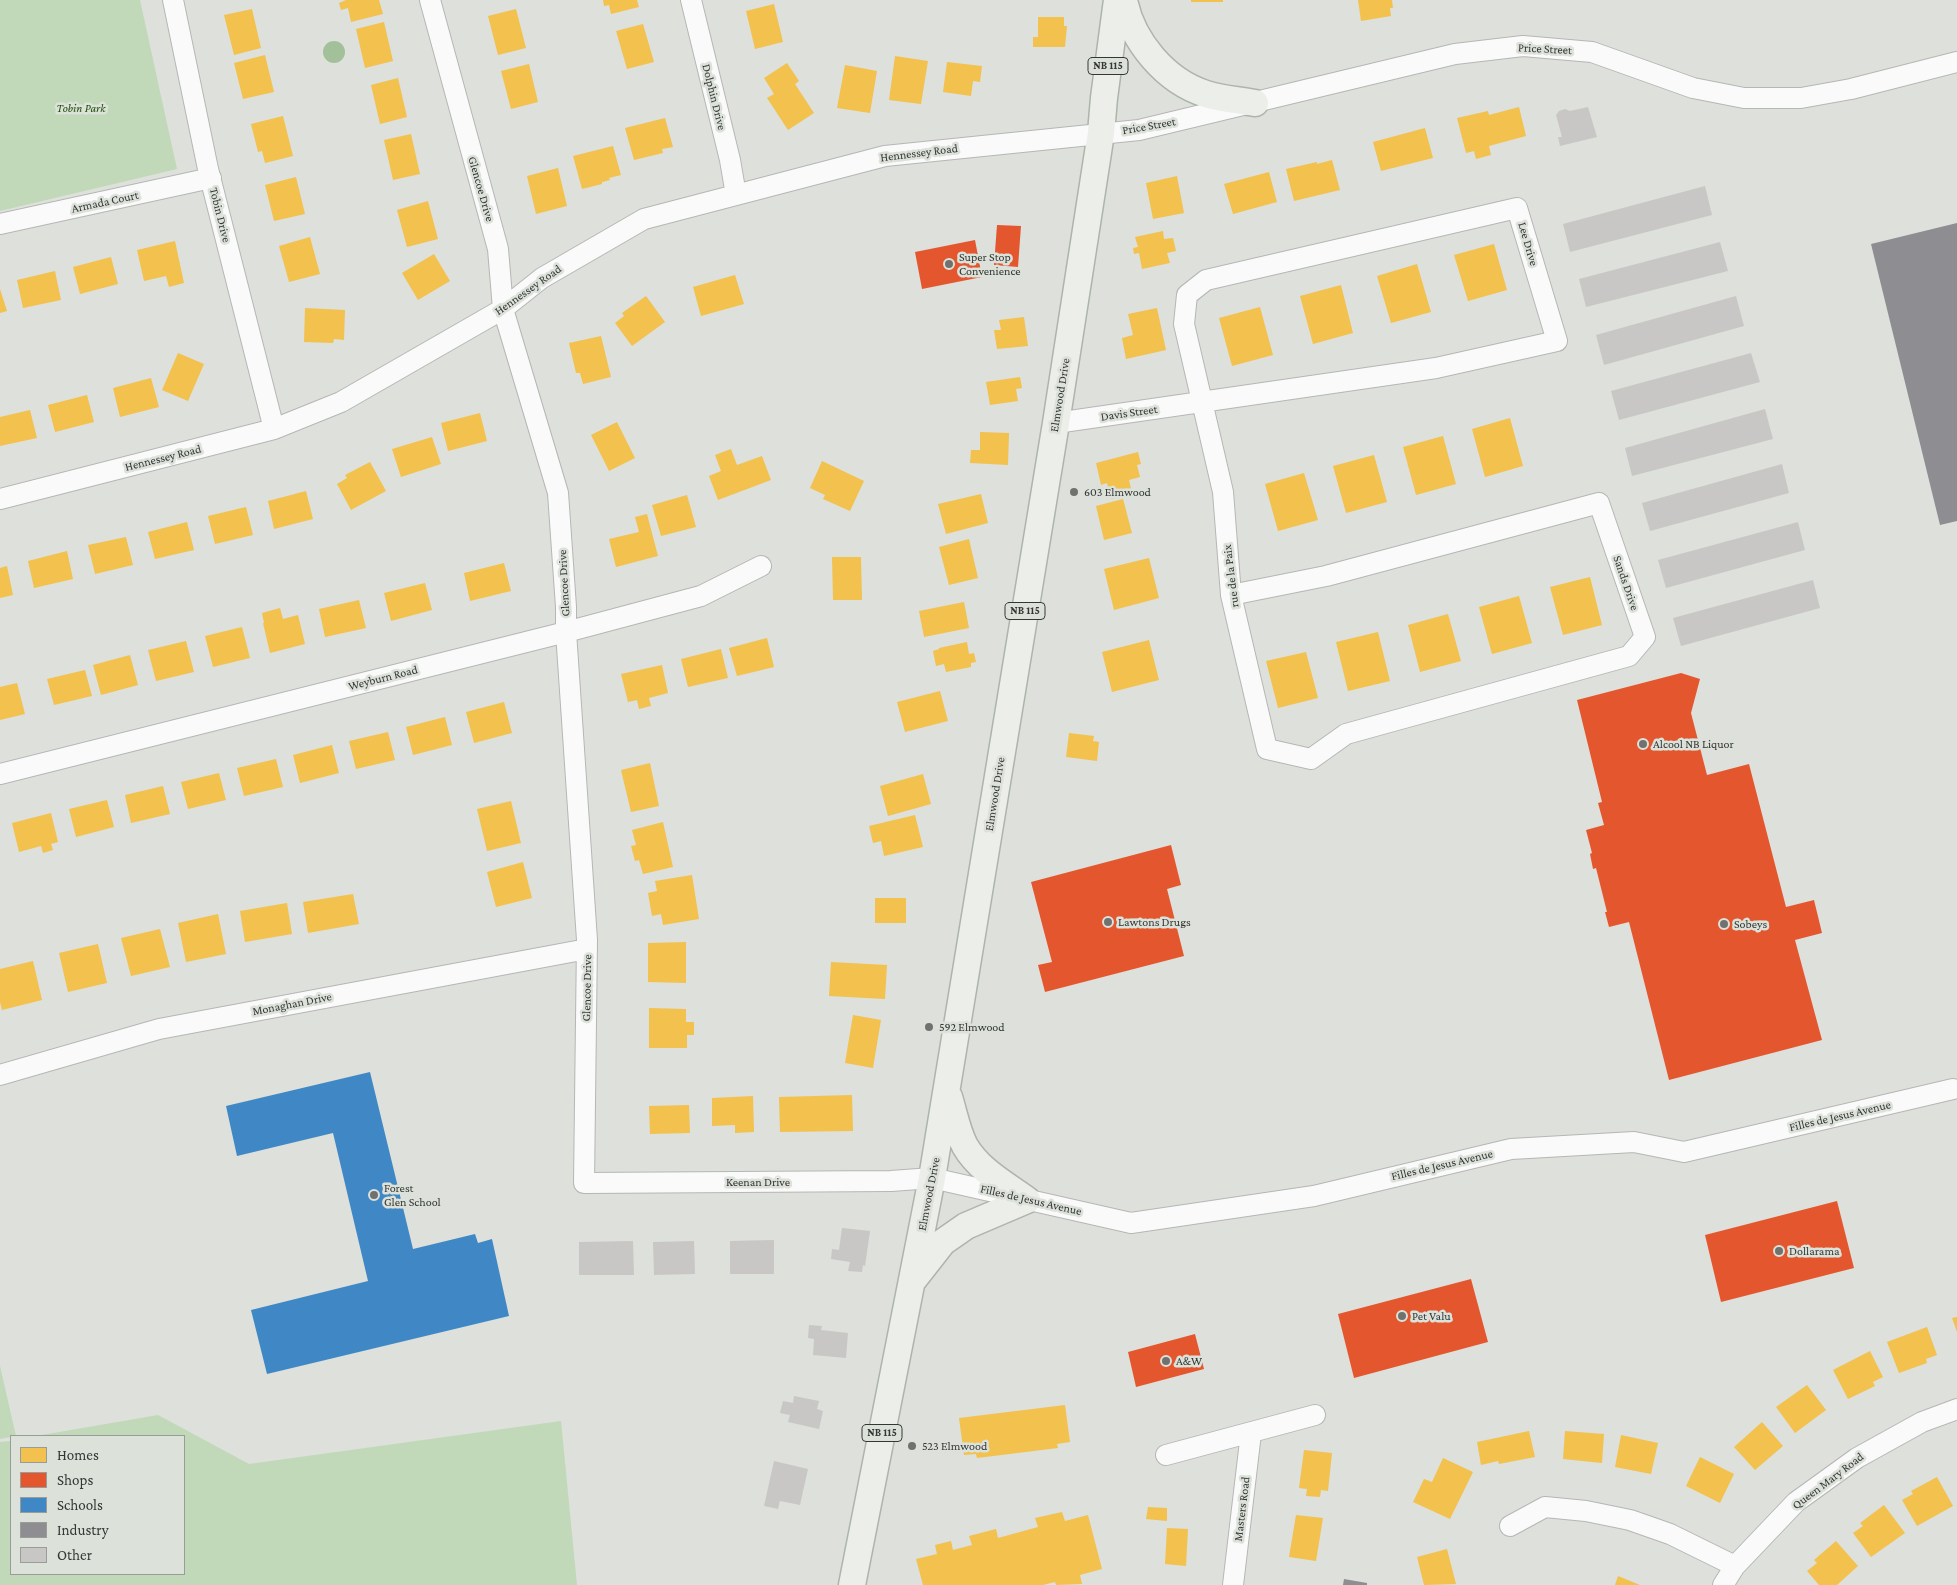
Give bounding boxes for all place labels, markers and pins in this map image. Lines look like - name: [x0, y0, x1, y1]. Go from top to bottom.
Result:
- place label: Super Stop Convenience: [959, 250, 1021, 278]
- marker: Super Stop Convenience: [943, 258, 955, 270]
- place label: 603 Elmwood: [1084, 485, 1151, 499]
- marker: 603 Elmwood: [1068, 486, 1080, 498]
- place label: Alcool NB Liquor: [1653, 737, 1734, 751]
- marker: Alcool NB Liquor: [1637, 738, 1649, 750]
- place label: Lawtons Drugs: [1118, 915, 1191, 929]
- marker: Lawtons Drugs: [1102, 916, 1114, 928]
- place label: Sobeys: [1734, 917, 1767, 931]
- marker: Sobeys: [1718, 918, 1730, 930]
- place label: 592 Elmwood: [939, 1020, 1005, 1034]
- marker: 592 Elmwood: [923, 1021, 935, 1033]
- place label: Forest Glen School: [384, 1181, 441, 1209]
- marker: Forest Glen School: [368, 1189, 380, 1201]
- place label: Dollarama: [1789, 1244, 1840, 1258]
- marker: Dollarama: [1773, 1245, 1785, 1257]
- place label: Pet Valu: [1412, 1309, 1451, 1323]
- marker: Pet Valu: [1396, 1310, 1408, 1322]
- place label: A&W: [1176, 1354, 1202, 1368]
- marker: A&W: [1160, 1355, 1172, 1367]
- place label: 523 Elmwood: [922, 1439, 987, 1453]
- marker: 523 Elmwood: [906, 1440, 918, 1452]

